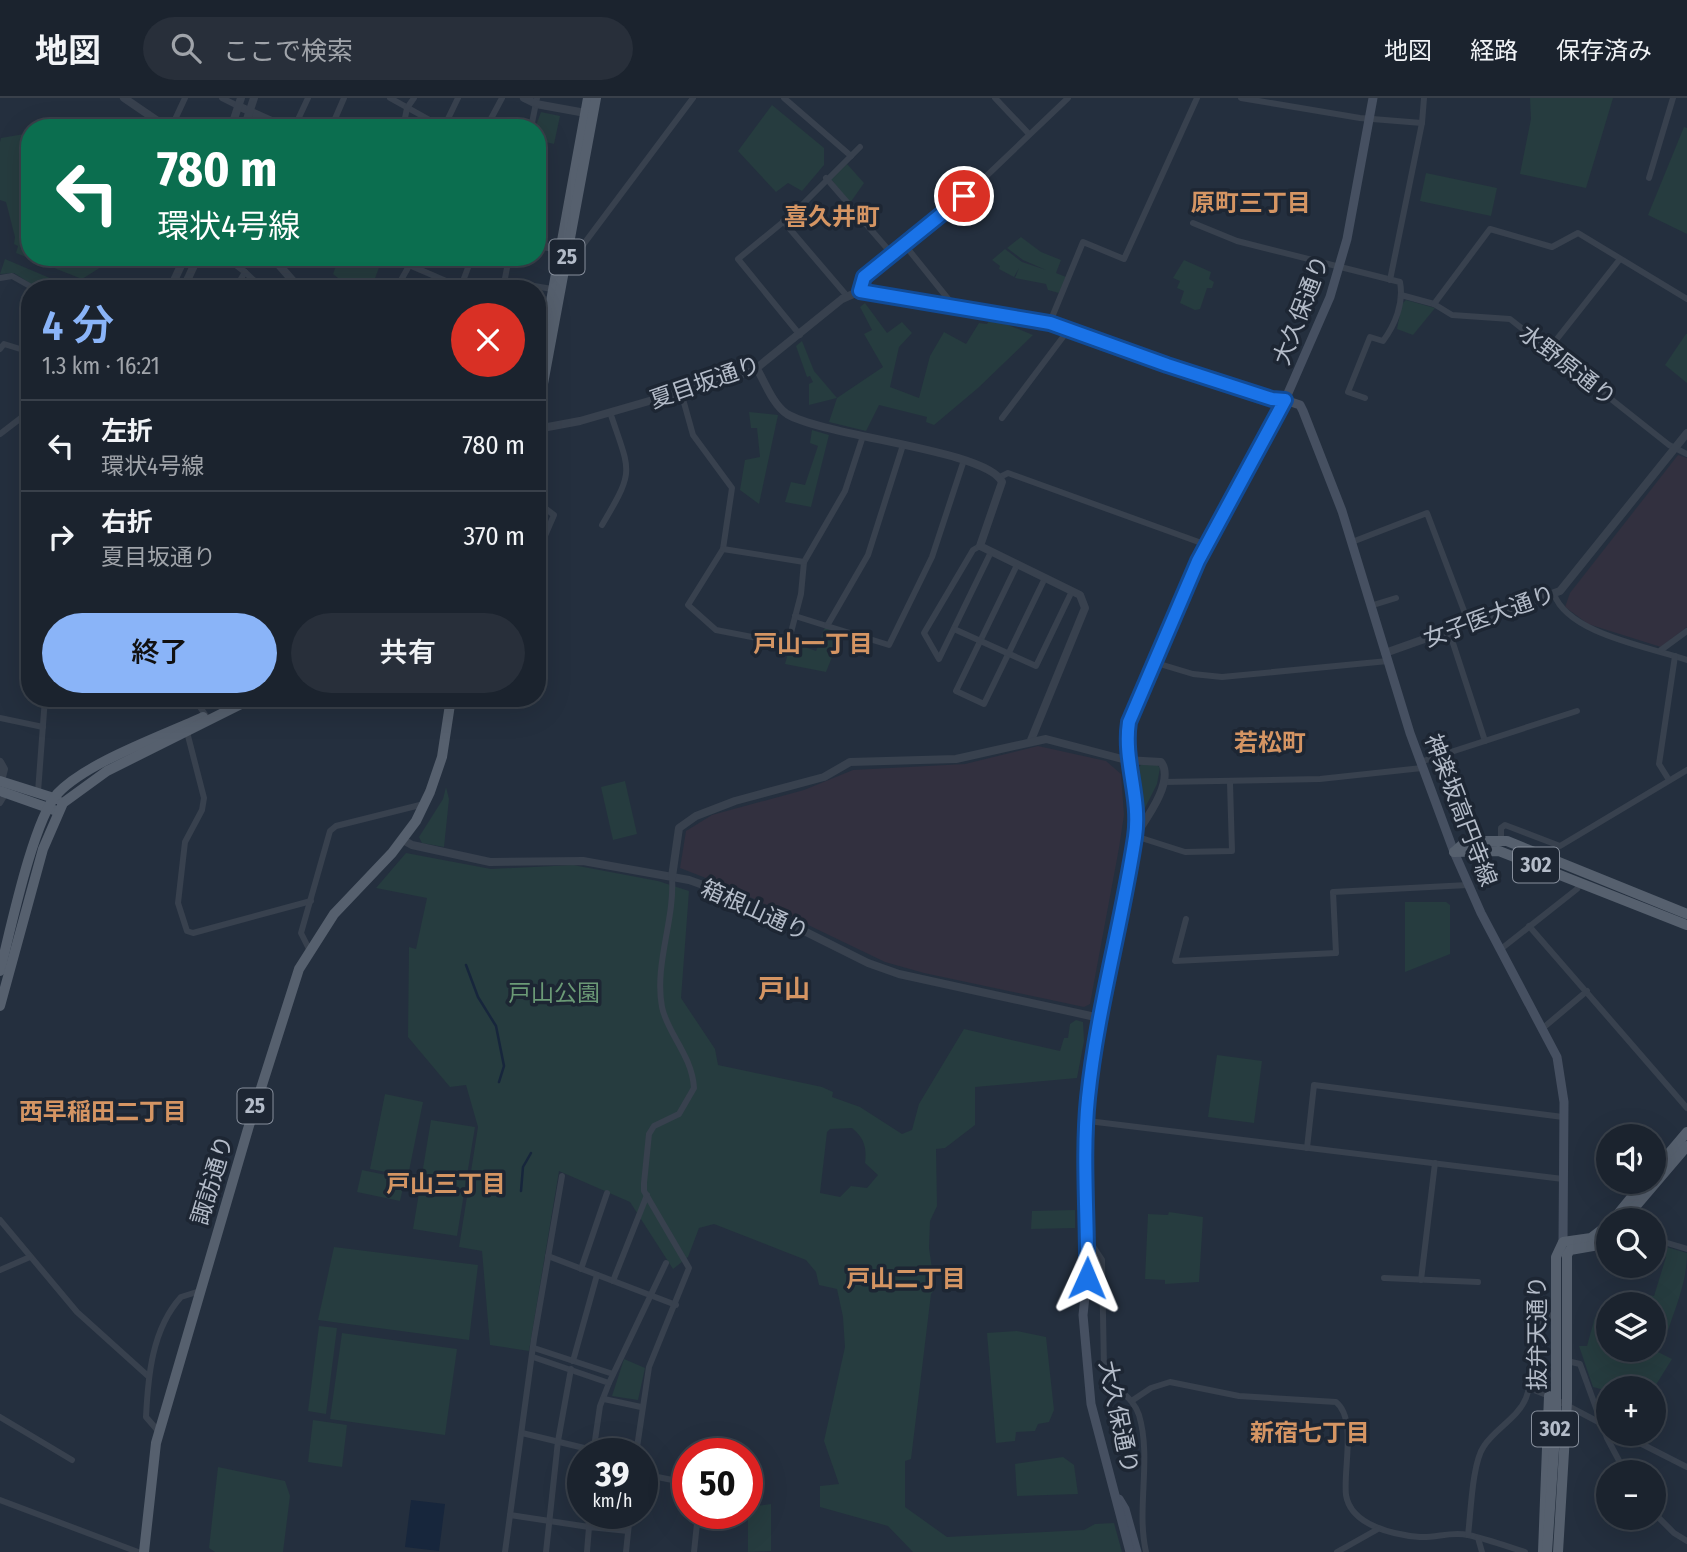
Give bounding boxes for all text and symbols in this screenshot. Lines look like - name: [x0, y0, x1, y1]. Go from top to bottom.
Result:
- search box: [143, 17, 633, 80]
- icon: search: [167, 29, 205, 67]
- text: 地図: [35, 31, 101, 71]
- text: ここで検索: [223, 36, 353, 67]
- text: 地図: [1384, 37, 1432, 65]
- text: 経路: [1470, 37, 1518, 65]
- text: 保存済み: [1556, 37, 1652, 65]
- text: 780 m: [157, 140, 277, 199]
- icon: left: [42, 147, 133, 238]
- pin: [934, 166, 994, 226]
- icon: arrive: [945, 177, 983, 215]
- district label: 原町三丁目: [1191, 189, 1311, 217]
- district label: 喜久井町: [784, 203, 880, 231]
- text: 環状4号線: [157, 207, 301, 245]
- road number: 25: [550, 240, 584, 274]
- street label: 大久保通り: [1267, 251, 1335, 369]
- text: 4 分: [42, 301, 114, 351]
- button: close: [451, 303, 525, 377]
- street label: 水野原通り: [1514, 319, 1622, 411]
- street label: 夏目坂通り: [646, 350, 764, 414]
- text: 1.3 km · 16:21: [42, 352, 160, 380]
- text: 左折: [101, 416, 153, 447]
- icon: left: [42, 427, 80, 465]
- text: 780 m: [462, 430, 525, 461]
- text: 環状4号線: [101, 452, 204, 480]
- text: 右折: [101, 507, 153, 538]
- icon: right: [42, 518, 80, 556]
- text: 370 m: [464, 521, 525, 552]
- text: 夏目坂通り: [101, 543, 216, 571]
- street label: 女子医大通り: [1419, 579, 1559, 653]
- button: 終了: [42, 613, 277, 693]
- button: 共有: [291, 613, 525, 693]
- district label: 戸山一丁目: [753, 630, 873, 658]
- district label: 若松町: [1234, 729, 1306, 757]
- street label: 神楽坂高円寺線: [1419, 730, 1503, 890]
- road number: 302: [1513, 848, 1559, 882]
- street label: 箱根山通り: [697, 874, 813, 946]
- district label: 戸山: [758, 974, 810, 1005]
- park label: 戸山公園: [508, 979, 600, 1007]
- road number: 25: [238, 1088, 272, 1124]
- district label: 西早稲田二丁目: [19, 1098, 187, 1126]
- map controls: [1596, 1124, 1666, 1530]
- button: sound: [1596, 1124, 1666, 1194]
- street label: 諏訪通り: [185, 1132, 239, 1228]
- district label: 戸山三丁目: [386, 1170, 506, 1198]
- button: search: [1596, 1208, 1666, 1278]
- position arrow: [1050, 1241, 1124, 1315]
- district label: 戸山二丁目: [846, 1265, 966, 1293]
- street label: 抜弁天通り: [1523, 1276, 1551, 1391]
- button: layers: [1596, 1292, 1666, 1362]
- street label: 大久保通り: [1093, 1358, 1145, 1476]
- button: +: [1596, 1376, 1666, 1446]
- road number: 302: [1532, 1412, 1578, 1446]
- district label: 新宿七丁目: [1250, 1419, 1370, 1447]
- speed limit sign: 50: [672, 1438, 763, 1529]
- text: 39: [595, 1453, 630, 1495]
- button: −: [1596, 1460, 1666, 1530]
- text: km/h: [592, 1490, 633, 1512]

